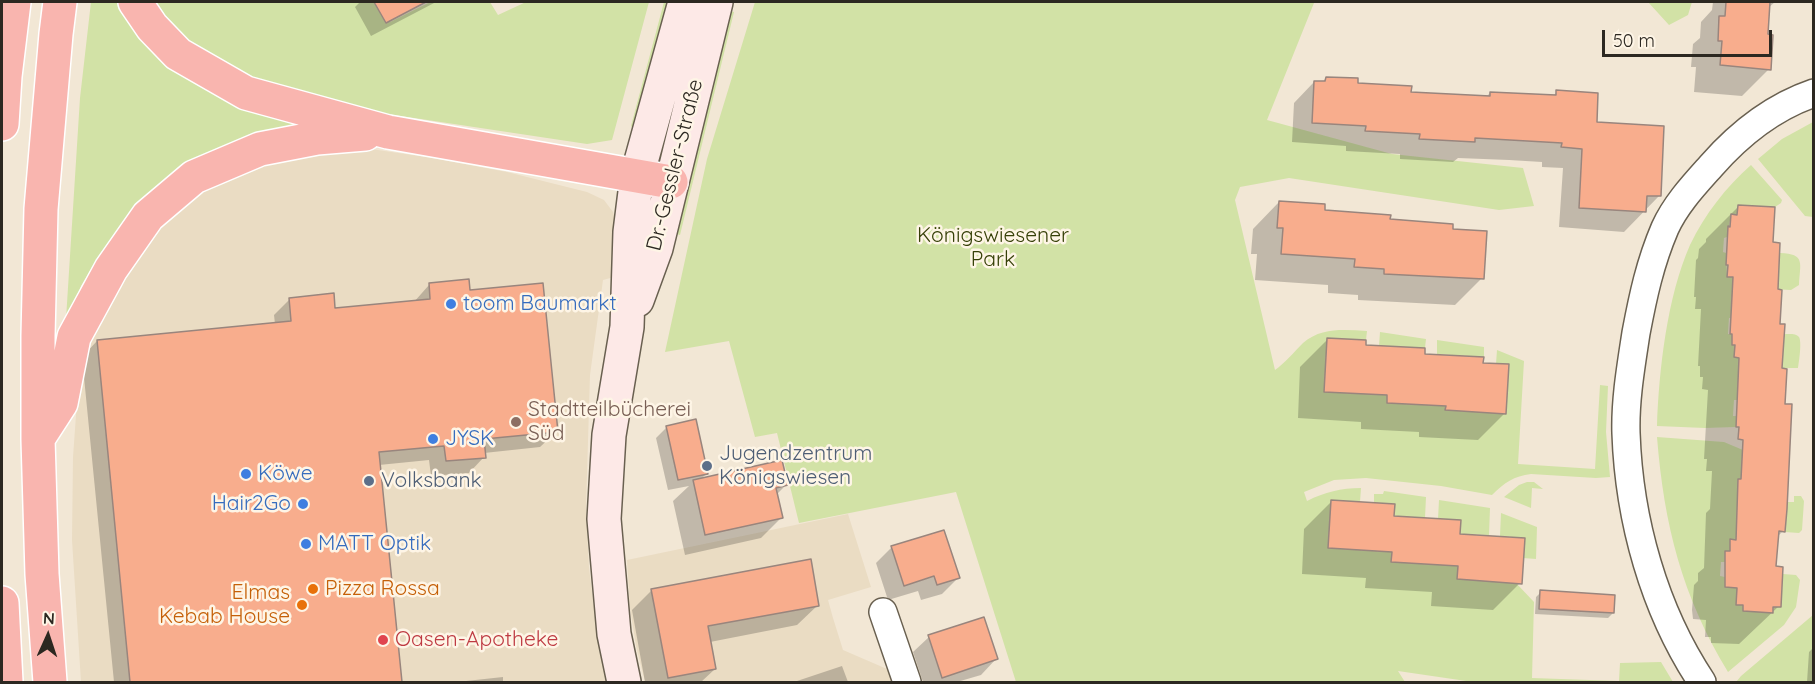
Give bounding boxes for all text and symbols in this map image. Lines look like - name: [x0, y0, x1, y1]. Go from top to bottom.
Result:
- scale bar: [1605, 18, 1774, 56]
- text: 50 m: [1613, 29, 1655, 52]
- street label: Dr.-Gessler-Straße: [641, 77, 709, 253]
- park label: Königswiesener Park: [917, 223, 1069, 273]
- place label: toom Baumarkt: [463, 291, 617, 317]
- marker: toom Baumarkt: [444, 297, 458, 311]
- place label: Stadtteilbücherei Süd: [528, 397, 691, 447]
- marker: Stadtteilbücherei Süd: [509, 415, 523, 429]
- place label: JYSK: [445, 426, 494, 452]
- marker: JYSK: [426, 432, 440, 446]
- place label: Jugendzentrum Königswiesen: [719, 441, 872, 491]
- marker: Jugendzentrum Königswiesen: [700, 459, 714, 473]
- place label: Köwe: [258, 461, 313, 487]
- marker: Köwe: [239, 467, 253, 481]
- place label: Volksbank: [381, 468, 482, 494]
- marker: Volksbank: [362, 474, 376, 488]
- place label: Hair2Go: [212, 491, 291, 517]
- marker: Hair2Go: [296, 497, 310, 511]
- place label: MATT Optik: [318, 531, 431, 557]
- marker: MATT Optik: [299, 537, 313, 551]
- place label: Pizza Rossa: [325, 576, 440, 602]
- place label: Elmas Kebab House: [159, 580, 290, 630]
- marker: Pizza Rossa: [306, 582, 320, 596]
- marker: Elmas Kebab House: [295, 598, 309, 612]
- north arrow: [18, 606, 78, 666]
- text: N: [43, 608, 55, 628]
- place label: Oasen-Apotheke: [395, 627, 558, 653]
- marker: Oasen-Apotheke: [376, 633, 390, 647]

